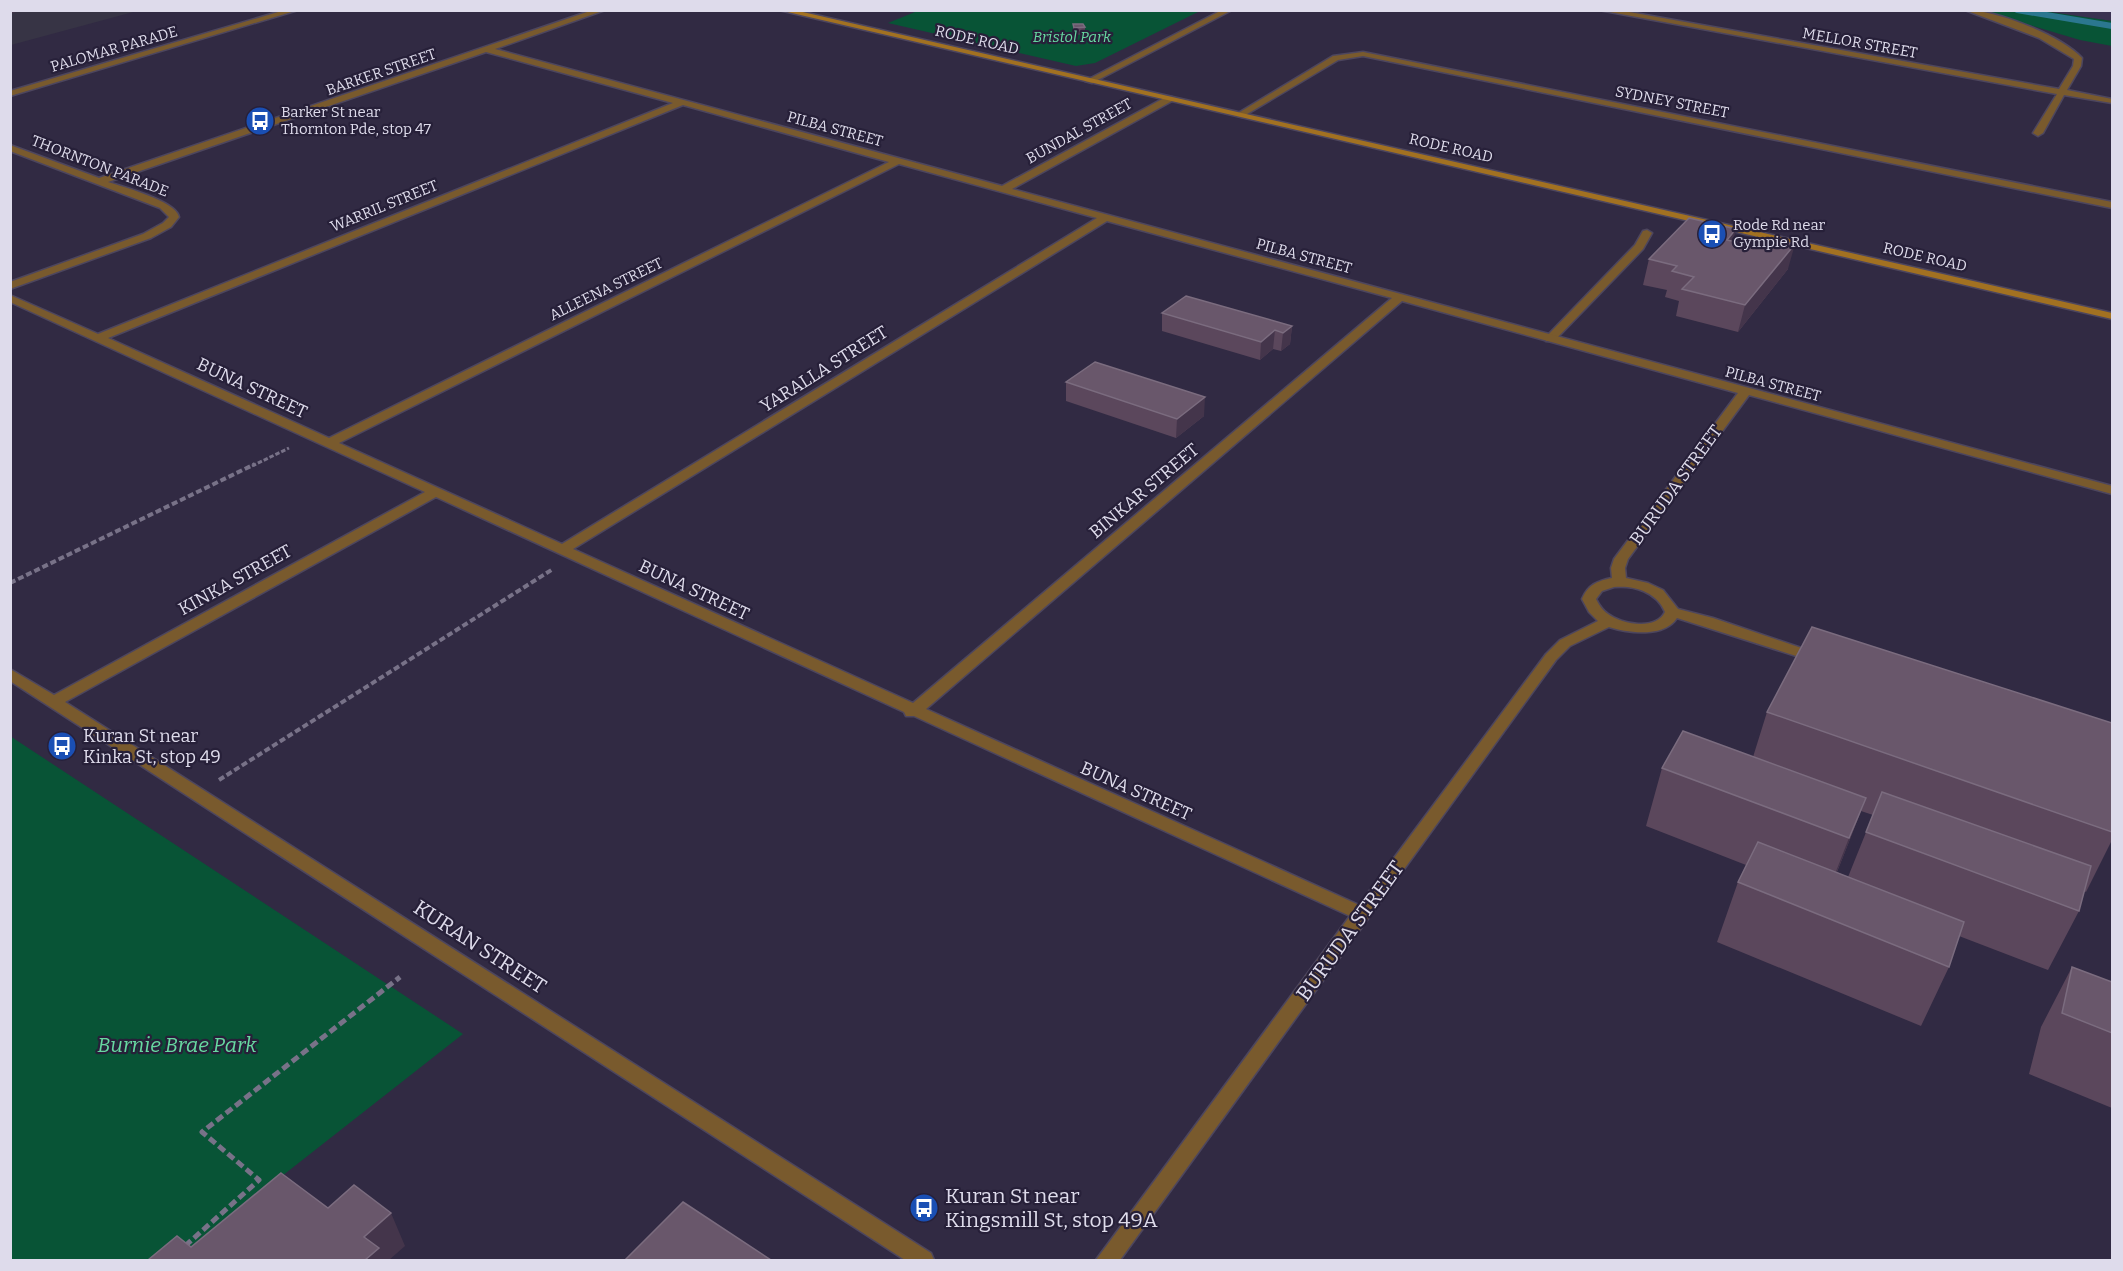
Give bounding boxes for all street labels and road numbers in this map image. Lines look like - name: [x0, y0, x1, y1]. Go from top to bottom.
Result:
- street label: PALOMAR PARADE: [48, 22, 180, 76]
- street label: RODE ROAD: [933, 22, 1021, 58]
- street label: MELLOR STREET: [1801, 24, 1919, 62]
- street label: BARKER STREET: [324, 45, 439, 99]
- street label: SYDNEY STREET: [1614, 82, 1730, 122]
- street label: BUNDAL STREET: [1023, 94, 1135, 168]
- street label: PILBA STREET: [785, 108, 885, 150]
- street label: RODE ROAD: [1407, 130, 1495, 166]
- street label: THORNTON PARADE: [29, 132, 171, 200]
- street label: WARRIL STREET: [328, 176, 440, 236]
- street label: PILBA STREET: [1254, 235, 1354, 277]
- street label: RODE ROAD: [1881, 239, 1969, 275]
- street label: ALLEENA STREET: [546, 254, 666, 324]
- street label: YARALLA STREET: [756, 321, 892, 417]
- street label: BUNA STREET: [193, 353, 311, 423]
- street label: PILBA STREET: [1723, 363, 1823, 405]
- street label: BURUDA STREET: [1625, 420, 1727, 549]
- street label: BINKAR STREET: [1085, 438, 1204, 543]
- street label: KINKA STREET: [175, 540, 296, 620]
- street label: BUNA STREET: [635, 555, 753, 625]
- street label: BUNA STREET: [1077, 757, 1195, 826]
- street label: BURUDA STREET: [1290, 856, 1410, 1006]
- street label: KURAN STREET: [409, 894, 551, 1000]

